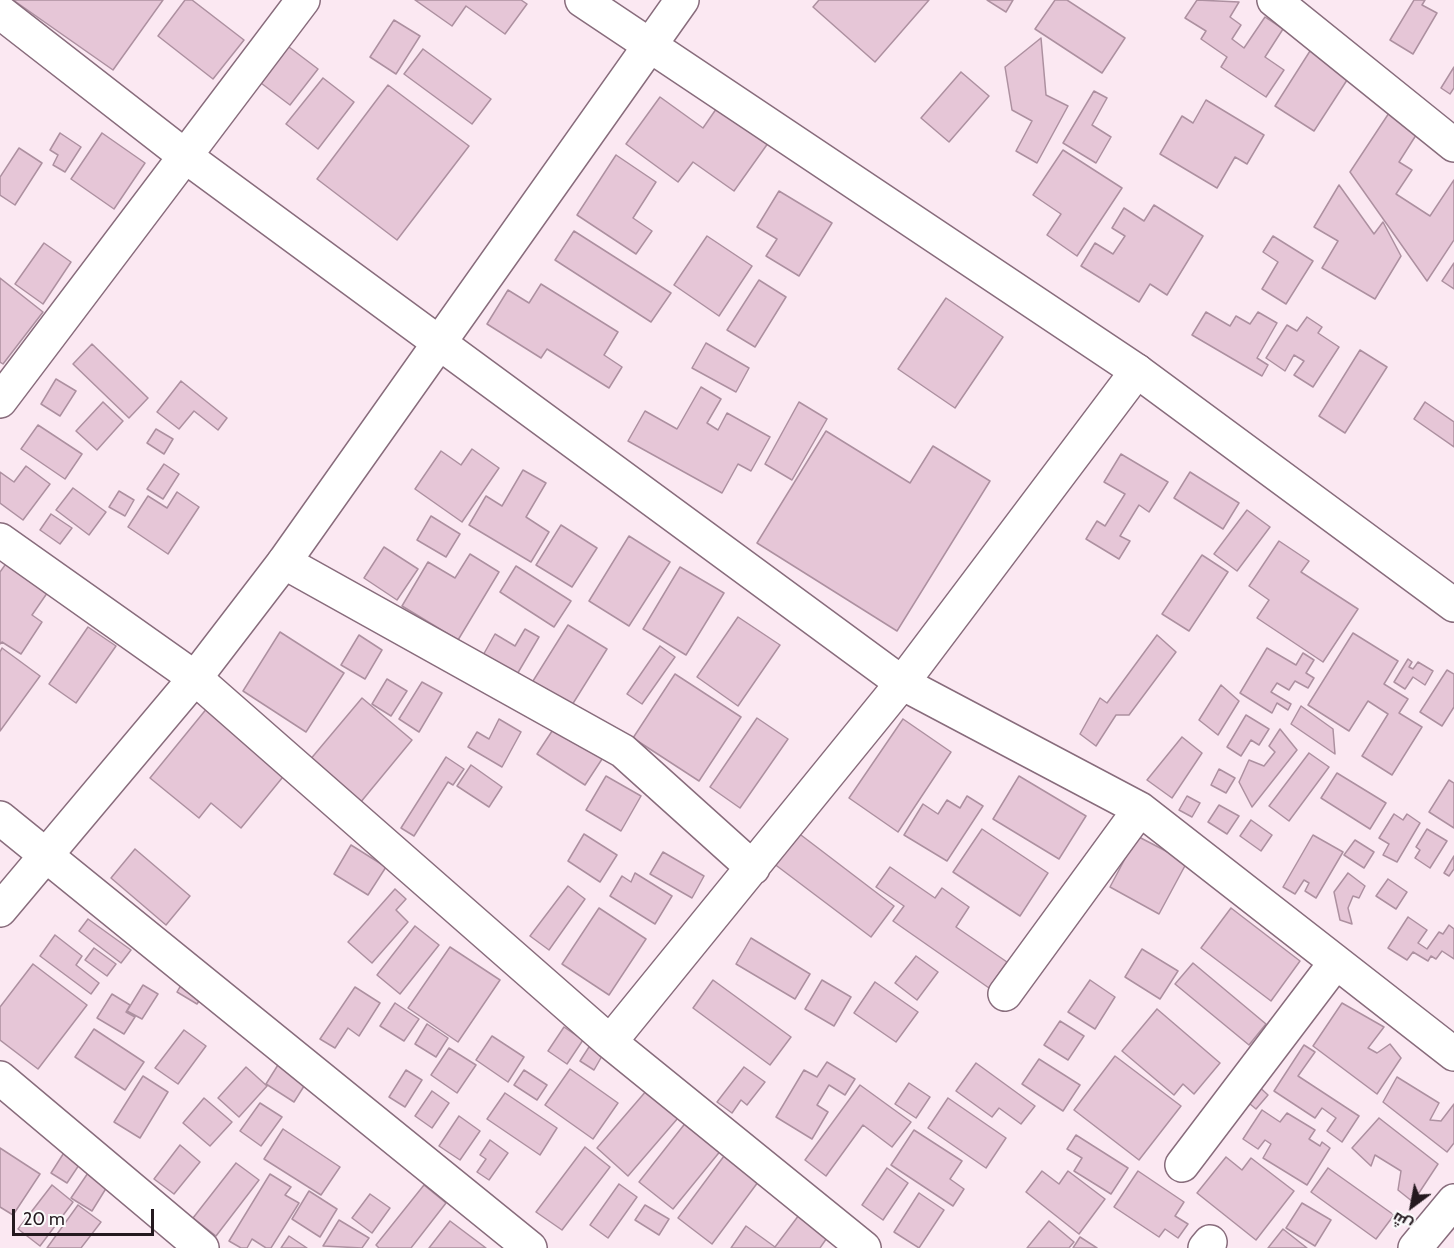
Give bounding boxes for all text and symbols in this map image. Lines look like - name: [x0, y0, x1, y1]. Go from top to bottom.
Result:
- north arrow: [1382, 1176, 1442, 1236]
- scale bar: [15, 1197, 158, 1235]
- text: 20 m: [23, 1208, 65, 1230]
- text: ش: [1388, 1208, 1416, 1235]

